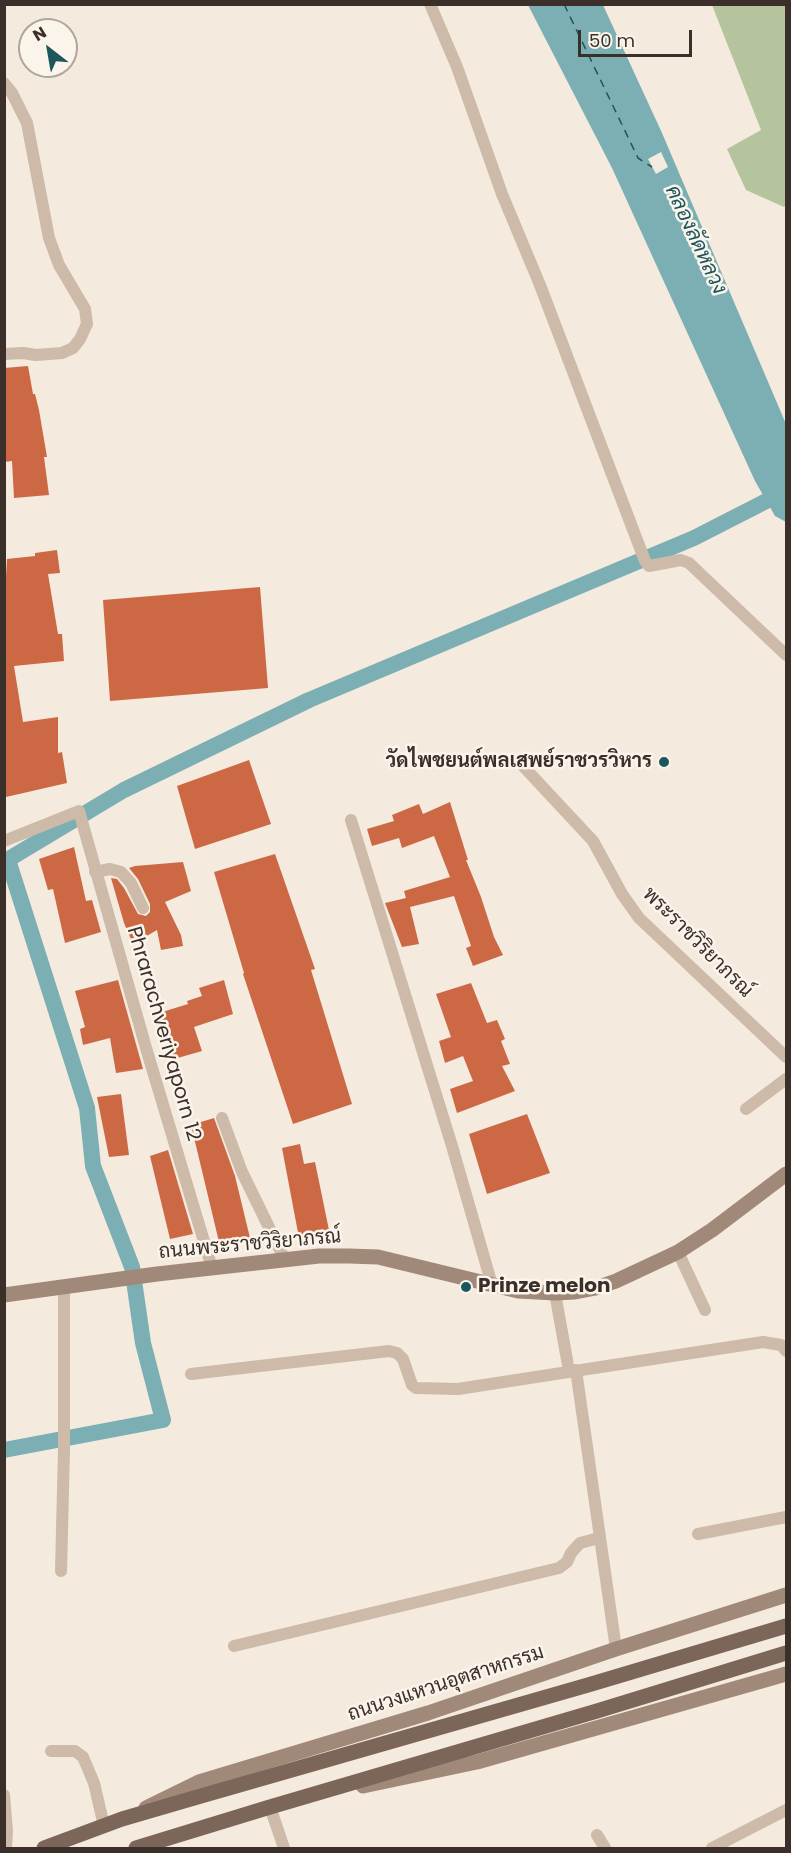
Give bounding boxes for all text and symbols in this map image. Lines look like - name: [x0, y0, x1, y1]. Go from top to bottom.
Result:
- north arrow: [18, 18, 78, 78]
- scale bar: [581, 18, 695, 56]
- text: N: [28, 21, 51, 47]
- text: 50 m: [589, 28, 635, 53]
- water label: คลองลัดหลวง: [659, 182, 731, 298]
- place label: วัดไพชยนต์พลเสพย์ราชวรวิหาร: [386, 750, 652, 774]
- marker: วัดไพชยนต์พลเสพย์ราชวรวิหาร: [657, 755, 671, 769]
- street label: พระราชวิริยาภรณ์: [637, 883, 757, 1003]
- street label: Phrarachveriyaporn 12: [121, 924, 205, 1144]
- street label: ถนนพระราชวิริยาภรณ์: [158, 1225, 342, 1265]
- place label: Prinze melon: [478, 1275, 611, 1299]
- marker: Prinze melon: [459, 1280, 473, 1294]
- street label: ถนนวงแหวนอุตสาหกรรม: [345, 1641, 547, 1727]

